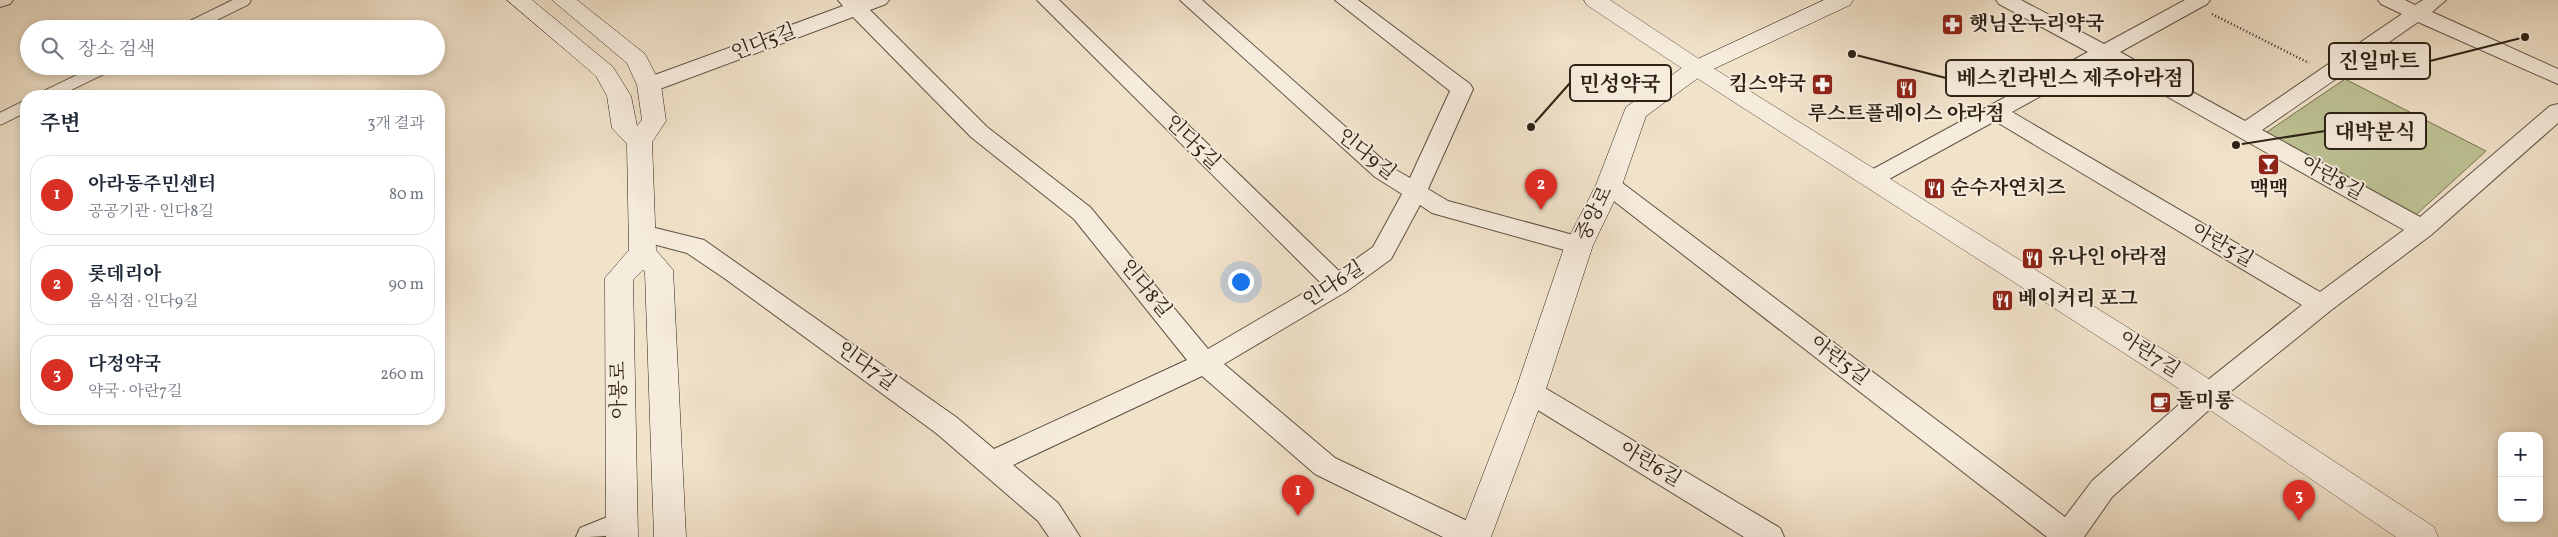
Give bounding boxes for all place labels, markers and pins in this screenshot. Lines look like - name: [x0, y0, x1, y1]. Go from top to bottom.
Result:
- place label: 햇님온누리약국: [1969, 11, 2104, 39]
- pharmacy icon: 햇님온누리약국: [1941, 13, 1965, 37]
- callout: 진일마트: [2329, 43, 2430, 79]
- callout: 베스킨라빈스 제주아라점: [1946, 60, 2193, 96]
- callout: 민성약국: [1570, 65, 1671, 101]
- place label: 킴스약국: [1729, 71, 1806, 99]
- pharmacy icon: 킴스약국: [1810, 73, 1834, 97]
- restaurant icon: 루스트플레이스 아라점: [1894, 77, 1918, 101]
- place label: 루스트플레이스 아라점: [1807, 101, 2005, 129]
- callout: 대박분식: [2325, 113, 2426, 149]
- bar icon: 맥맥: [2257, 152, 2281, 176]
- pin: 2: [1525, 169, 1557, 210]
- place label: 순수자연치즈: [1950, 175, 2066, 203]
- place label: 맥맥: [2250, 176, 2288, 204]
- restaurant icon: 순수자연치즈: [1922, 177, 1946, 201]
- place label: 유나인 아라점: [2048, 244, 2168, 272]
- restaurant icon: 유나인 아라점: [2020, 246, 2044, 270]
- place label: 베이커리 포그: [2018, 286, 2138, 314]
- restaurant icon: 베이커리 포그: [1990, 288, 2014, 312]
- place label: 돌미롱: [2176, 388, 2235, 416]
- cafe icon: 돌미롱: [2148, 390, 2172, 414]
- pin: 1: [1282, 475, 1314, 516]
- pin: 3: [2283, 480, 2315, 521]

